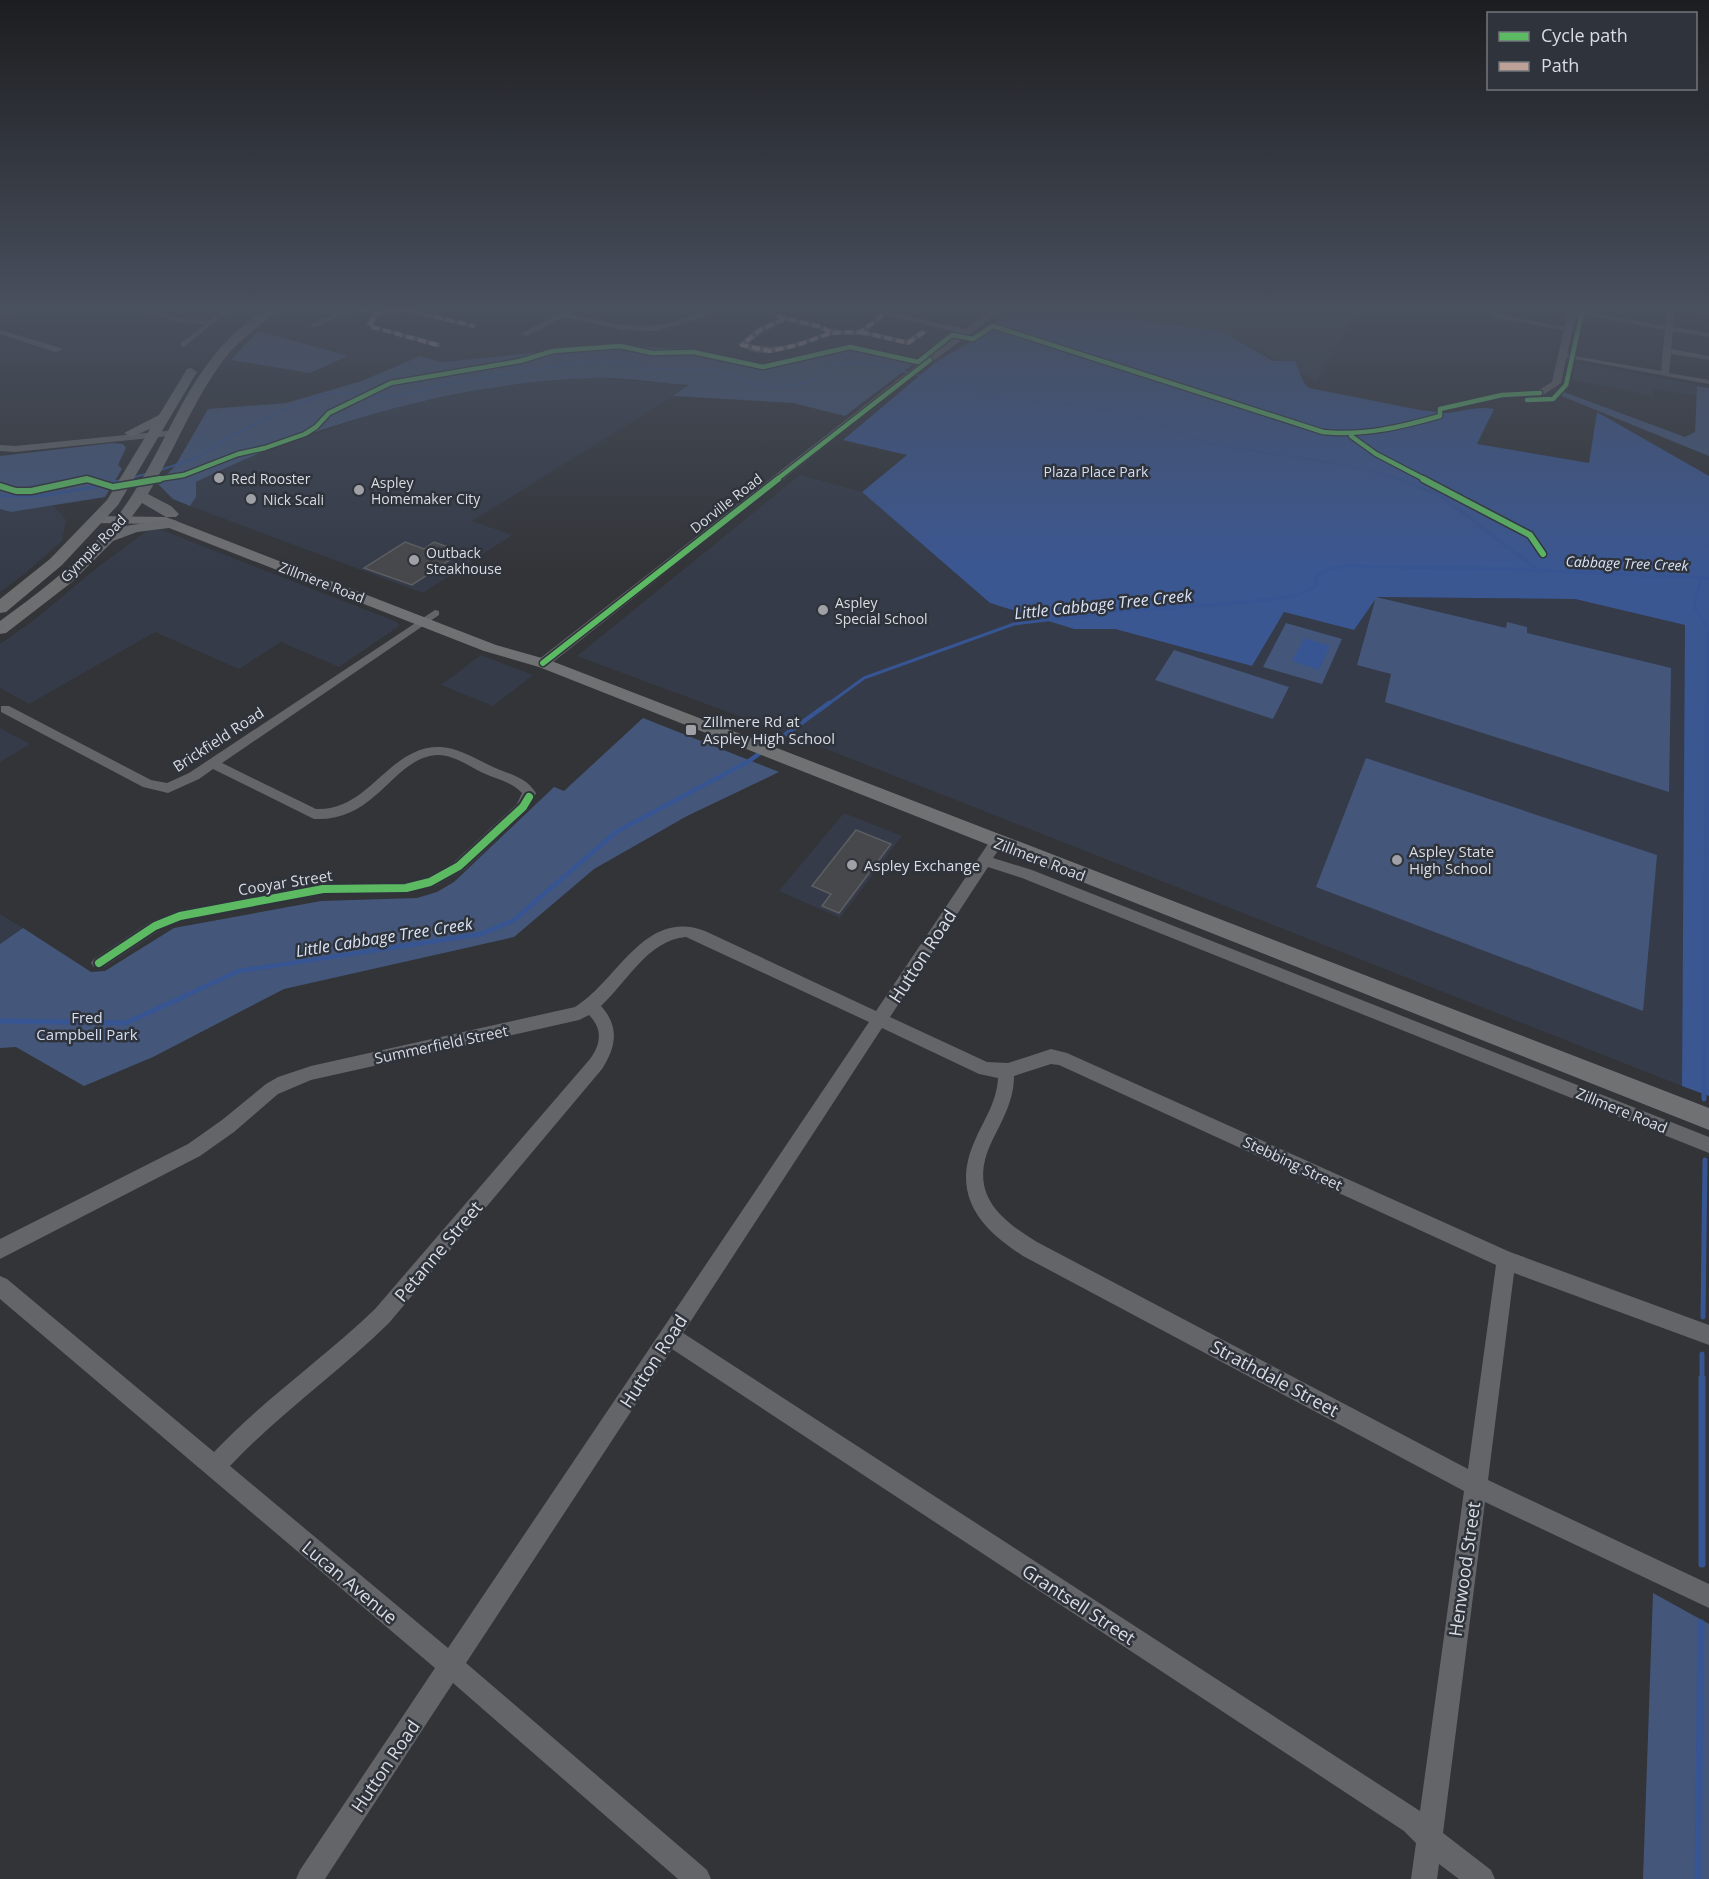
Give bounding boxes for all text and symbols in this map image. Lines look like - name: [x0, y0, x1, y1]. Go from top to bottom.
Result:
- legend: [1487, 12, 1697, 90]
- text: Cycle path: [1541, 23, 1628, 47]
- text: Path: [1541, 53, 1579, 77]
- park label: Plaza Place Park: [1044, 462, 1149, 481]
- place label: Red Rooster: [231, 469, 311, 488]
- street label: Dorville Road: [686, 469, 766, 537]
- marker: Red Rooster: [212, 471, 226, 485]
- place label: Aspley Homemaker City: [371, 473, 481, 508]
- marker: Aspley Homemaker City: [352, 483, 366, 497]
- place label: Nick Scali: [263, 490, 324, 509]
- marker: Nick Scali: [244, 492, 258, 506]
- street label: Gympie Road: [56, 510, 130, 586]
- place label: Outback Steakhouse: [426, 543, 502, 578]
- water label: Cabbage Tree Creek: [1565, 551, 1690, 575]
- marker: Outback Steakhouse: [407, 553, 421, 567]
- street label: Zillmere Road: [277, 557, 367, 607]
- water label: Little Cabbage Tree Creek: [1013, 584, 1194, 624]
- place label: Aspley Special School: [835, 593, 928, 628]
- marker: Aspley Special School: [816, 603, 830, 617]
- street label: Brickfield Road: [169, 702, 267, 776]
- place label: Zillmere Rd at Aspley High School: [703, 711, 835, 748]
- marker: Zillmere Rd at Aspley High School: [684, 723, 698, 737]
- street label: Zillmere Road: [991, 832, 1089, 886]
- place label: Aspley State High School: [1409, 841, 1494, 878]
- marker: Aspley State High School: [1390, 853, 1404, 867]
- place label: Aspley Exchange: [864, 855, 980, 875]
- marker: Aspley Exchange: [845, 858, 859, 872]
- street label: Cooyar Street: [236, 865, 334, 899]
- street label: Hutton Road: [883, 905, 961, 1007]
- water label: Little Cabbage Tree Creek: [294, 912, 475, 962]
- park label: Fred Campbell Park: [36, 1007, 138, 1044]
- street label: Summerfield Street: [373, 1020, 509, 1068]
- street label: Zillmere Road: [1574, 1083, 1670, 1137]
- street label: Stebbing Street: [1240, 1131, 1346, 1195]
- street label: Petanne Street: [389, 1196, 487, 1306]
- street label: Hutton Road: [614, 1310, 692, 1412]
- street label: Strathdale Street: [1207, 1334, 1343, 1422]
- street label: Henwood Street: [1443, 1500, 1485, 1638]
- street label: Lucan Avenue: [297, 1535, 403, 1629]
- street label: Grantsell Street: [1018, 1558, 1140, 1650]
- street label: Hutton Road: [345, 1715, 425, 1817]

